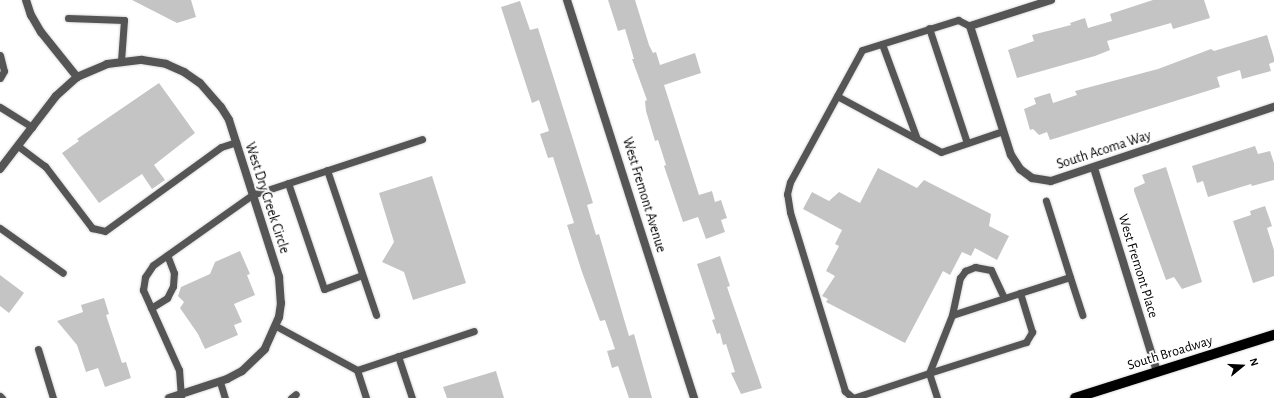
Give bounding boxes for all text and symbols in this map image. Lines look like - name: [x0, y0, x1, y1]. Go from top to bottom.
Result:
- street label: South Acoma Way: [1055, 127, 1153, 173]
- street label: West Fremont Avenue: [618, 135, 670, 255]
- street label: West Dry Creek Circle: [241, 140, 293, 256]
- street label: West Fremont Place: [1114, 212, 1162, 320]
- street label: South Broadway: [1125, 332, 1215, 374]
- north arrow: [1222, 346, 1262, 386]
- text: N: [1247, 357, 1260, 367]

